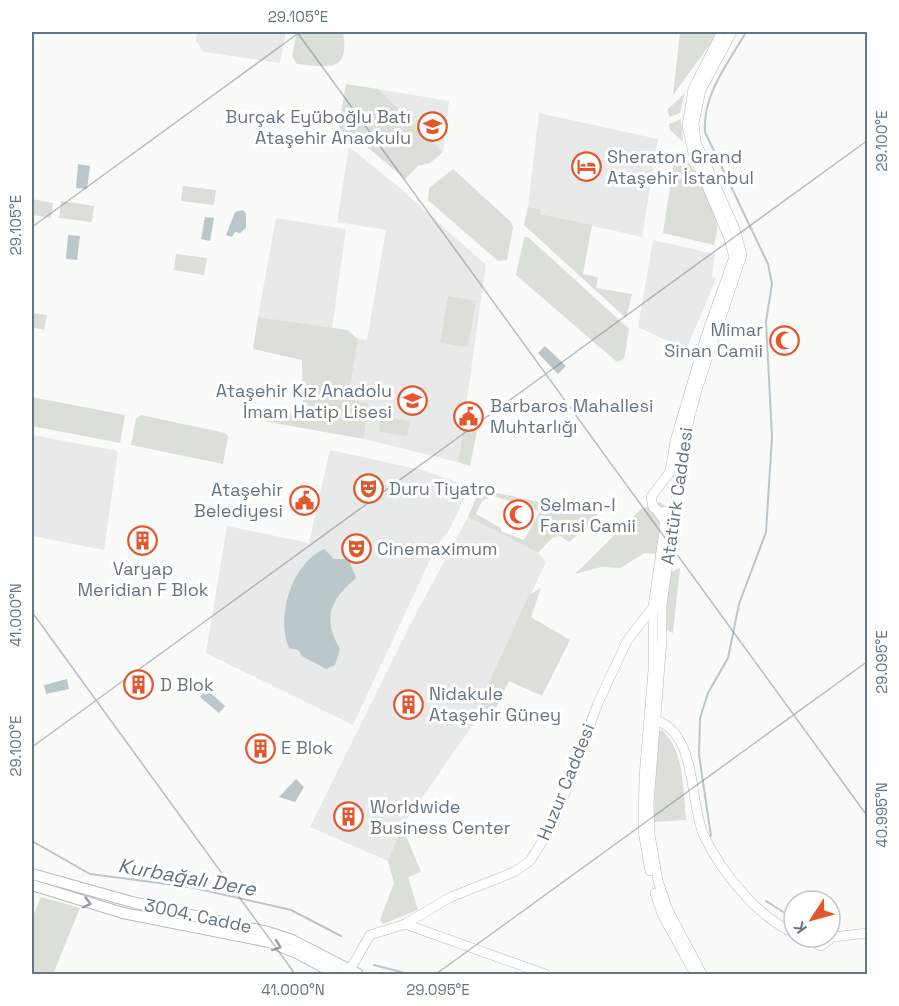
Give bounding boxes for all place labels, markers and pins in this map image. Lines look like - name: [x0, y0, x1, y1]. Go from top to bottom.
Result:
- place label: Burçak Eyüboğlu Batı Ataşehir Anaokulu: [225, 105, 411, 149]
- school or university icon: Burçak Eyüboğlu Batı Ataşehir Anaokulu: [416, 111, 448, 143]
- place label: Sheraton Grand Ataşehir İstanbul: [607, 145, 754, 189]
- hotel icon: Sheraton Grand Ataşehir İstanbul: [570, 151, 602, 183]
- place label: Mimar Sinan Camii: [664, 318, 763, 362]
- mosque icon: Mimar Sinan Camii: [768, 324, 800, 356]
- place label: Ataşehir Kız Anadolu İmam Hatip Lisesi: [216, 379, 392, 423]
- school or university icon: Ataşehir Kız Anadolu İmam Hatip Lisesi: [397, 385, 429, 417]
- place label: Barbaros Mahallesi Muhtarlığı: [490, 394, 653, 438]
- public building icon: Barbaros Mahallesi Muhtarlığı: [453, 400, 485, 432]
- theatre icon: Duru Tiyatro: [352, 473, 384, 505]
- place label: Duru Tiyatro: [389, 477, 495, 500]
- place label: Ataşehir Belediyesi: [194, 478, 283, 522]
- public building icon: Ataşehir Belediyesi: [288, 484, 320, 516]
- place label: Selman-I Farısi Camii: [540, 493, 636, 537]
- mosque icon: Selman-I Farısi Camii: [503, 499, 535, 531]
- building icon: Varyap Meridian F Blok: [127, 524, 159, 556]
- theatre icon: Cinemaximum: [340, 533, 372, 565]
- place label: Cinemaximum: [377, 537, 497, 560]
- place label: Varyap Meridian F Blok: [78, 557, 209, 601]
- building icon: D Blok: [123, 669, 155, 701]
- place label: D Blok: [160, 673, 214, 696]
- place label: Nidakule Ataşehir Güney: [429, 682, 561, 726]
- building icon: Nidakule Ataşehir Güney: [392, 688, 424, 720]
- building icon: E Blok: [244, 732, 276, 764]
- place label: E Blok: [281, 736, 333, 759]
- place label: Worldwide Business Center: [370, 795, 511, 839]
- building icon: Worldwide Business Center: [333, 801, 365, 833]

